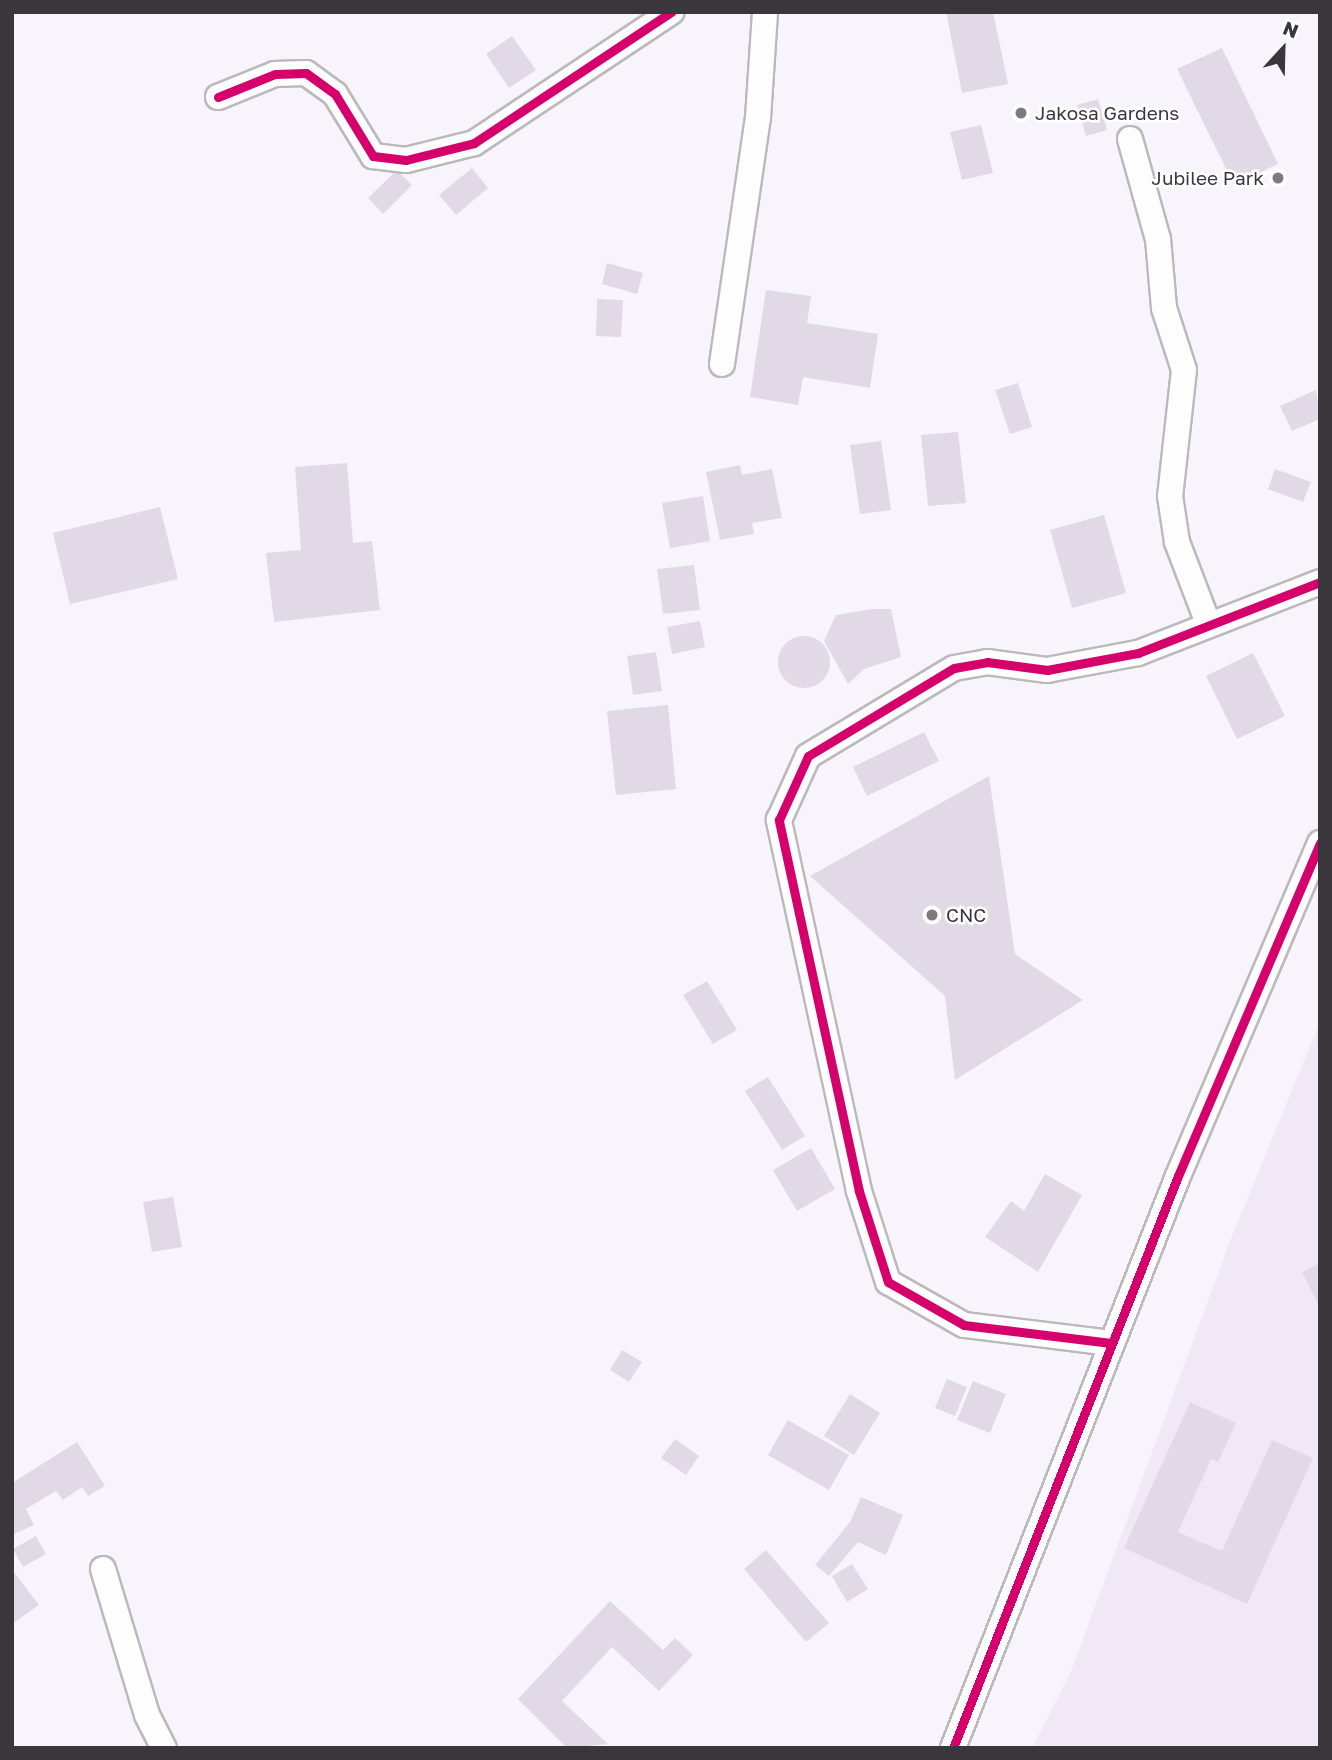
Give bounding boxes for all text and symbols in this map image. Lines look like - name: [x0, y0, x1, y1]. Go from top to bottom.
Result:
- north arrow: [1248, 14, 1318, 84]
- text: N: [1280, 16, 1302, 42]
- place label: Jakosa Gardens: [1035, 102, 1179, 124]
- marker: Jakosa Gardens: [1013, 105, 1029, 121]
- place label: Jubilee Park: [1151, 167, 1264, 189]
- marker: Jubilee Park: [1270, 170, 1286, 186]
- place label: CNC: [946, 904, 986, 926]
- marker: CNC: [924, 907, 940, 923]

